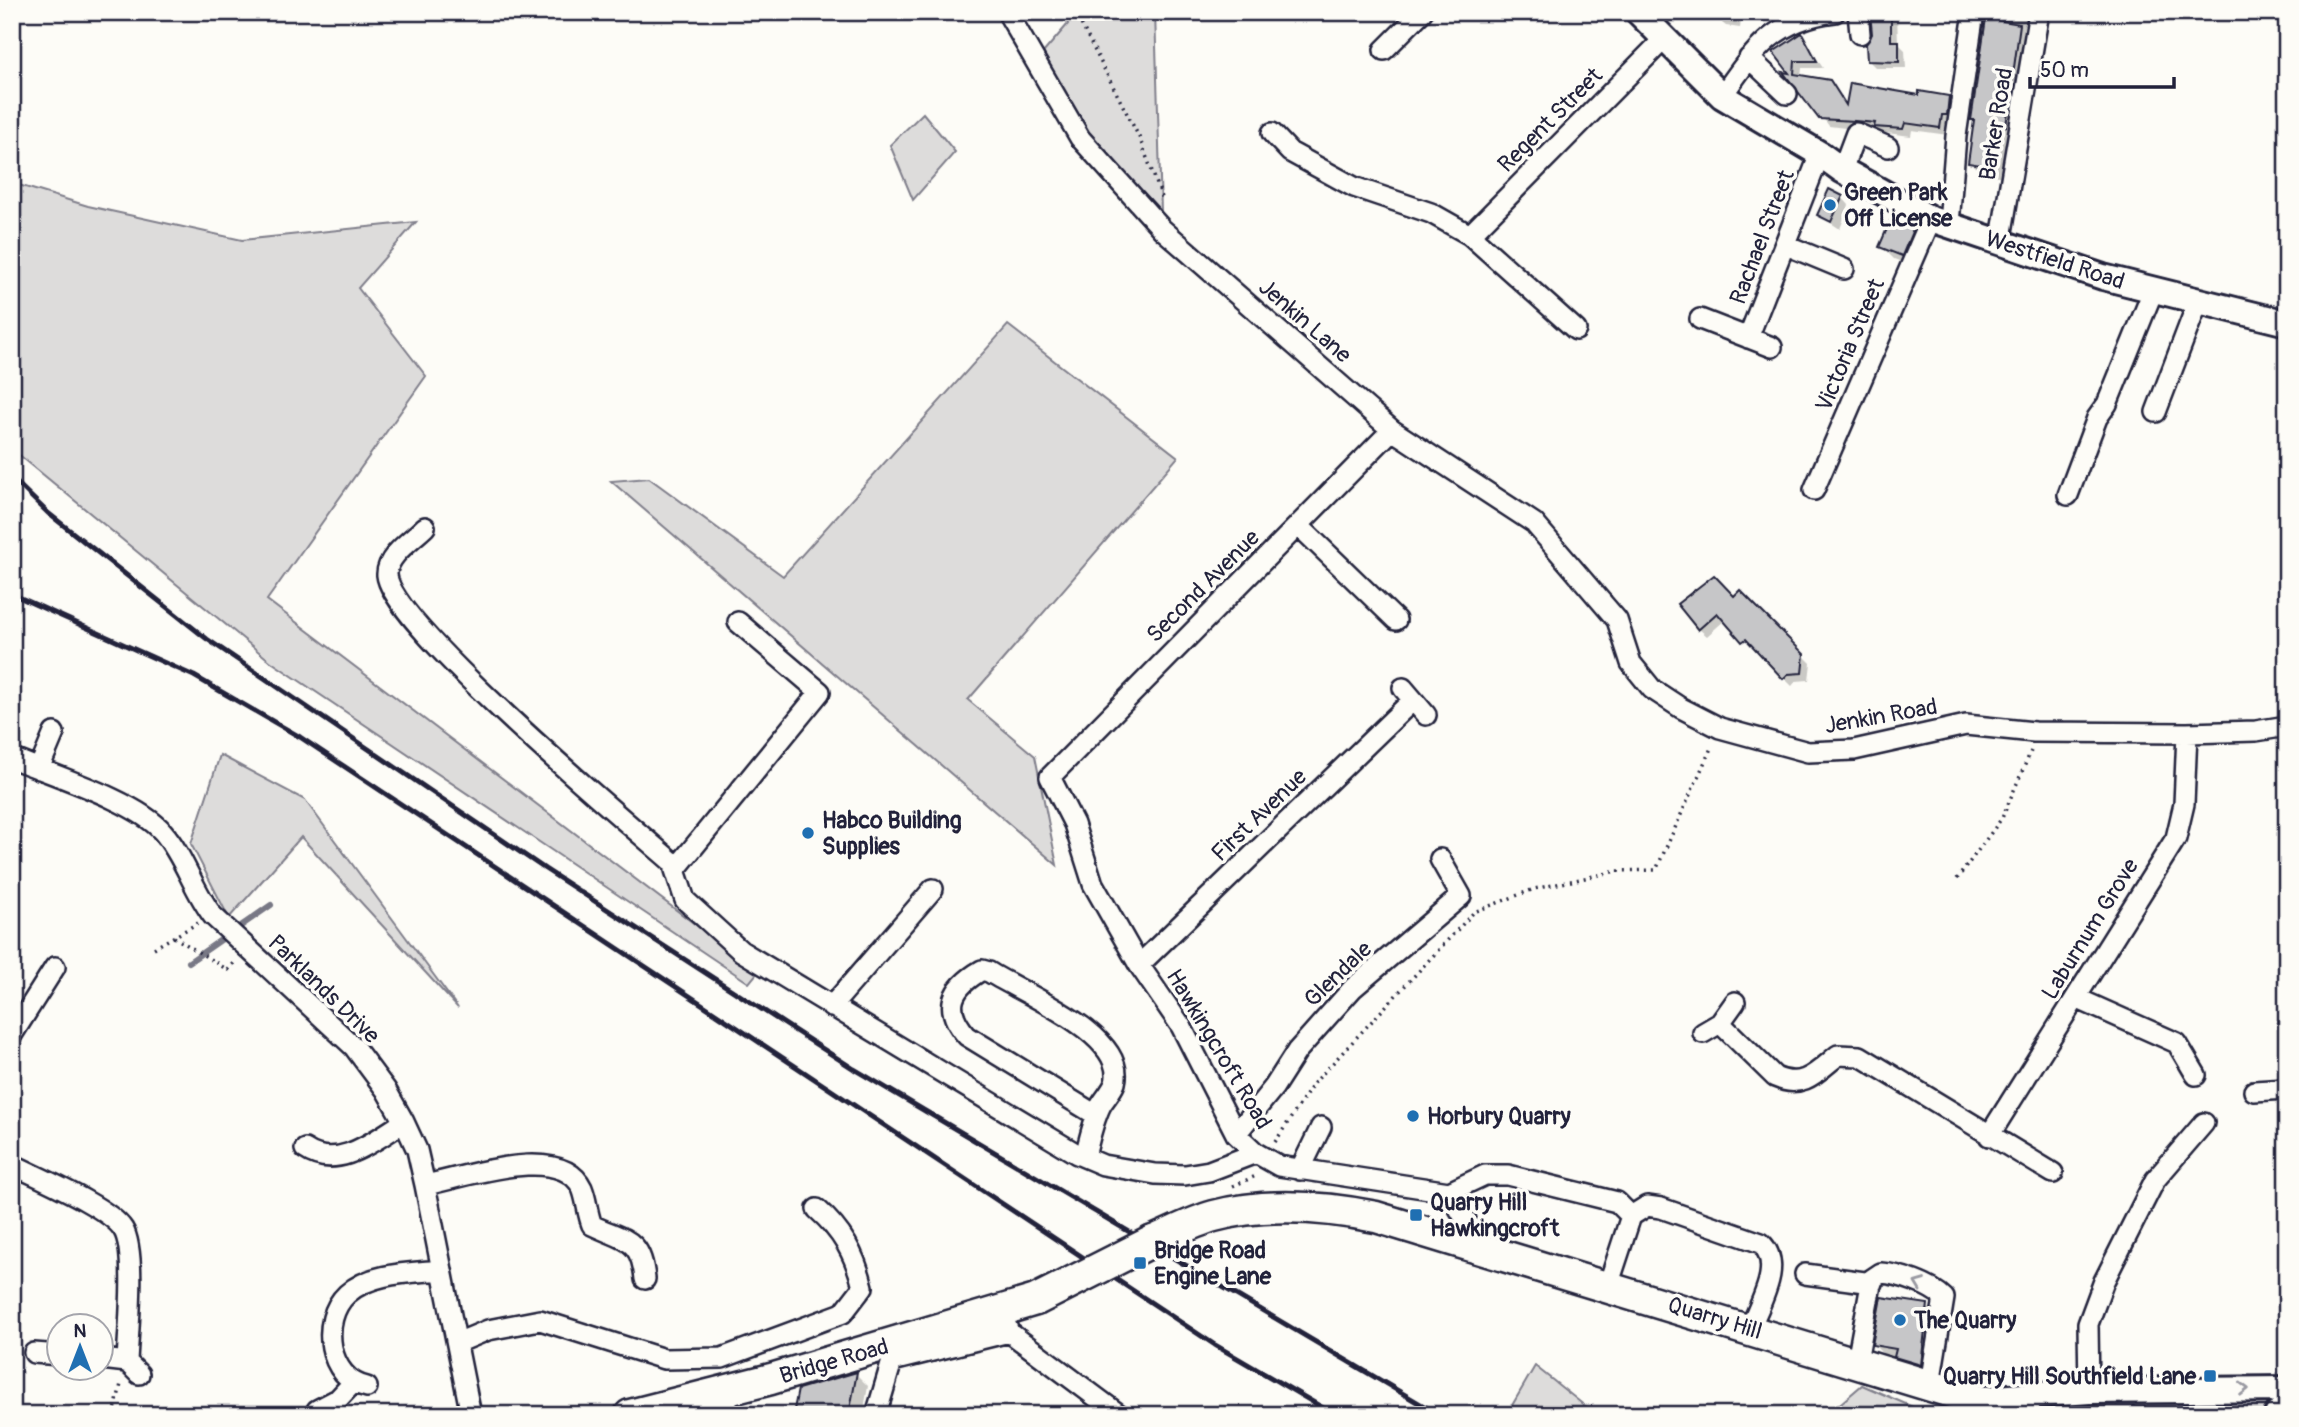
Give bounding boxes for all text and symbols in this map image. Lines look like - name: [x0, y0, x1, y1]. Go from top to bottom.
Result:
- scale bar: [2030, 46, 2173, 90]
- text: 50 m: [2040, 57, 2089, 84]
- street label: Regent Street: [1491, 61, 1609, 179]
- street label: Barker Road: [1973, 66, 2019, 182]
- street label: Rachael Street: [1723, 165, 1801, 308]
- place label: Green Park Off License: [1844, 178, 1953, 233]
- marker: Green Park Off License: [1822, 197, 1838, 213]
- street label: Westfield Road: [1982, 224, 2128, 296]
- street label: Jenkin Lane: [1253, 273, 1358, 370]
- street label: Victoria Street: [1809, 274, 1891, 416]
- street label: Second Avenue: [1140, 523, 1266, 649]
- street label: Jenkin Road: [1822, 692, 1940, 740]
- street label: First Avenue: [1205, 762, 1313, 868]
- place label: Habco Building Supplies: [822, 806, 962, 861]
- marker: Habco Building Supplies: [800, 825, 816, 841]
- street label: Laburnum Grove: [2035, 852, 2145, 1005]
- street label: Parklands Drive: [262, 928, 386, 1050]
- street label: Glendale: [1298, 934, 1378, 1013]
- street label: Hawkingcroft Road: [1160, 964, 1278, 1134]
- place label: Horbury Quarry: [1427, 1102, 1571, 1131]
- marker: Horbury Quarry: [1405, 1108, 1421, 1124]
- place label: Quarry Hill Hawkingcroft: [1430, 1188, 1560, 1243]
- marker: Quarry Hill Hawkingcroft: [1408, 1207, 1424, 1223]
- place label: Bridge Road Engine Lane: [1154, 1236, 1272, 1291]
- marker: Bridge Road Engine Lane: [1132, 1255, 1148, 1271]
- one-way arrow: [1913, 1279, 1925, 1293]
- street label: Quarry Hill: [1664, 1290, 1766, 1346]
- place label: The Quarry: [1913, 1306, 2017, 1335]
- north arrow: [46, 1312, 116, 1382]
- marker: The Quarry: [1892, 1312, 1908, 1328]
- text: N: [74, 1319, 87, 1343]
- street label: Bridge Road: [776, 1332, 892, 1390]
- place label: Quarry Hill Southfield Lane: [1943, 1362, 2197, 1391]
- marker: Quarry Hill Southfield Lane: [2202, 1368, 2218, 1384]
- one-way arrow: [2238, 1382, 2249, 1397]

